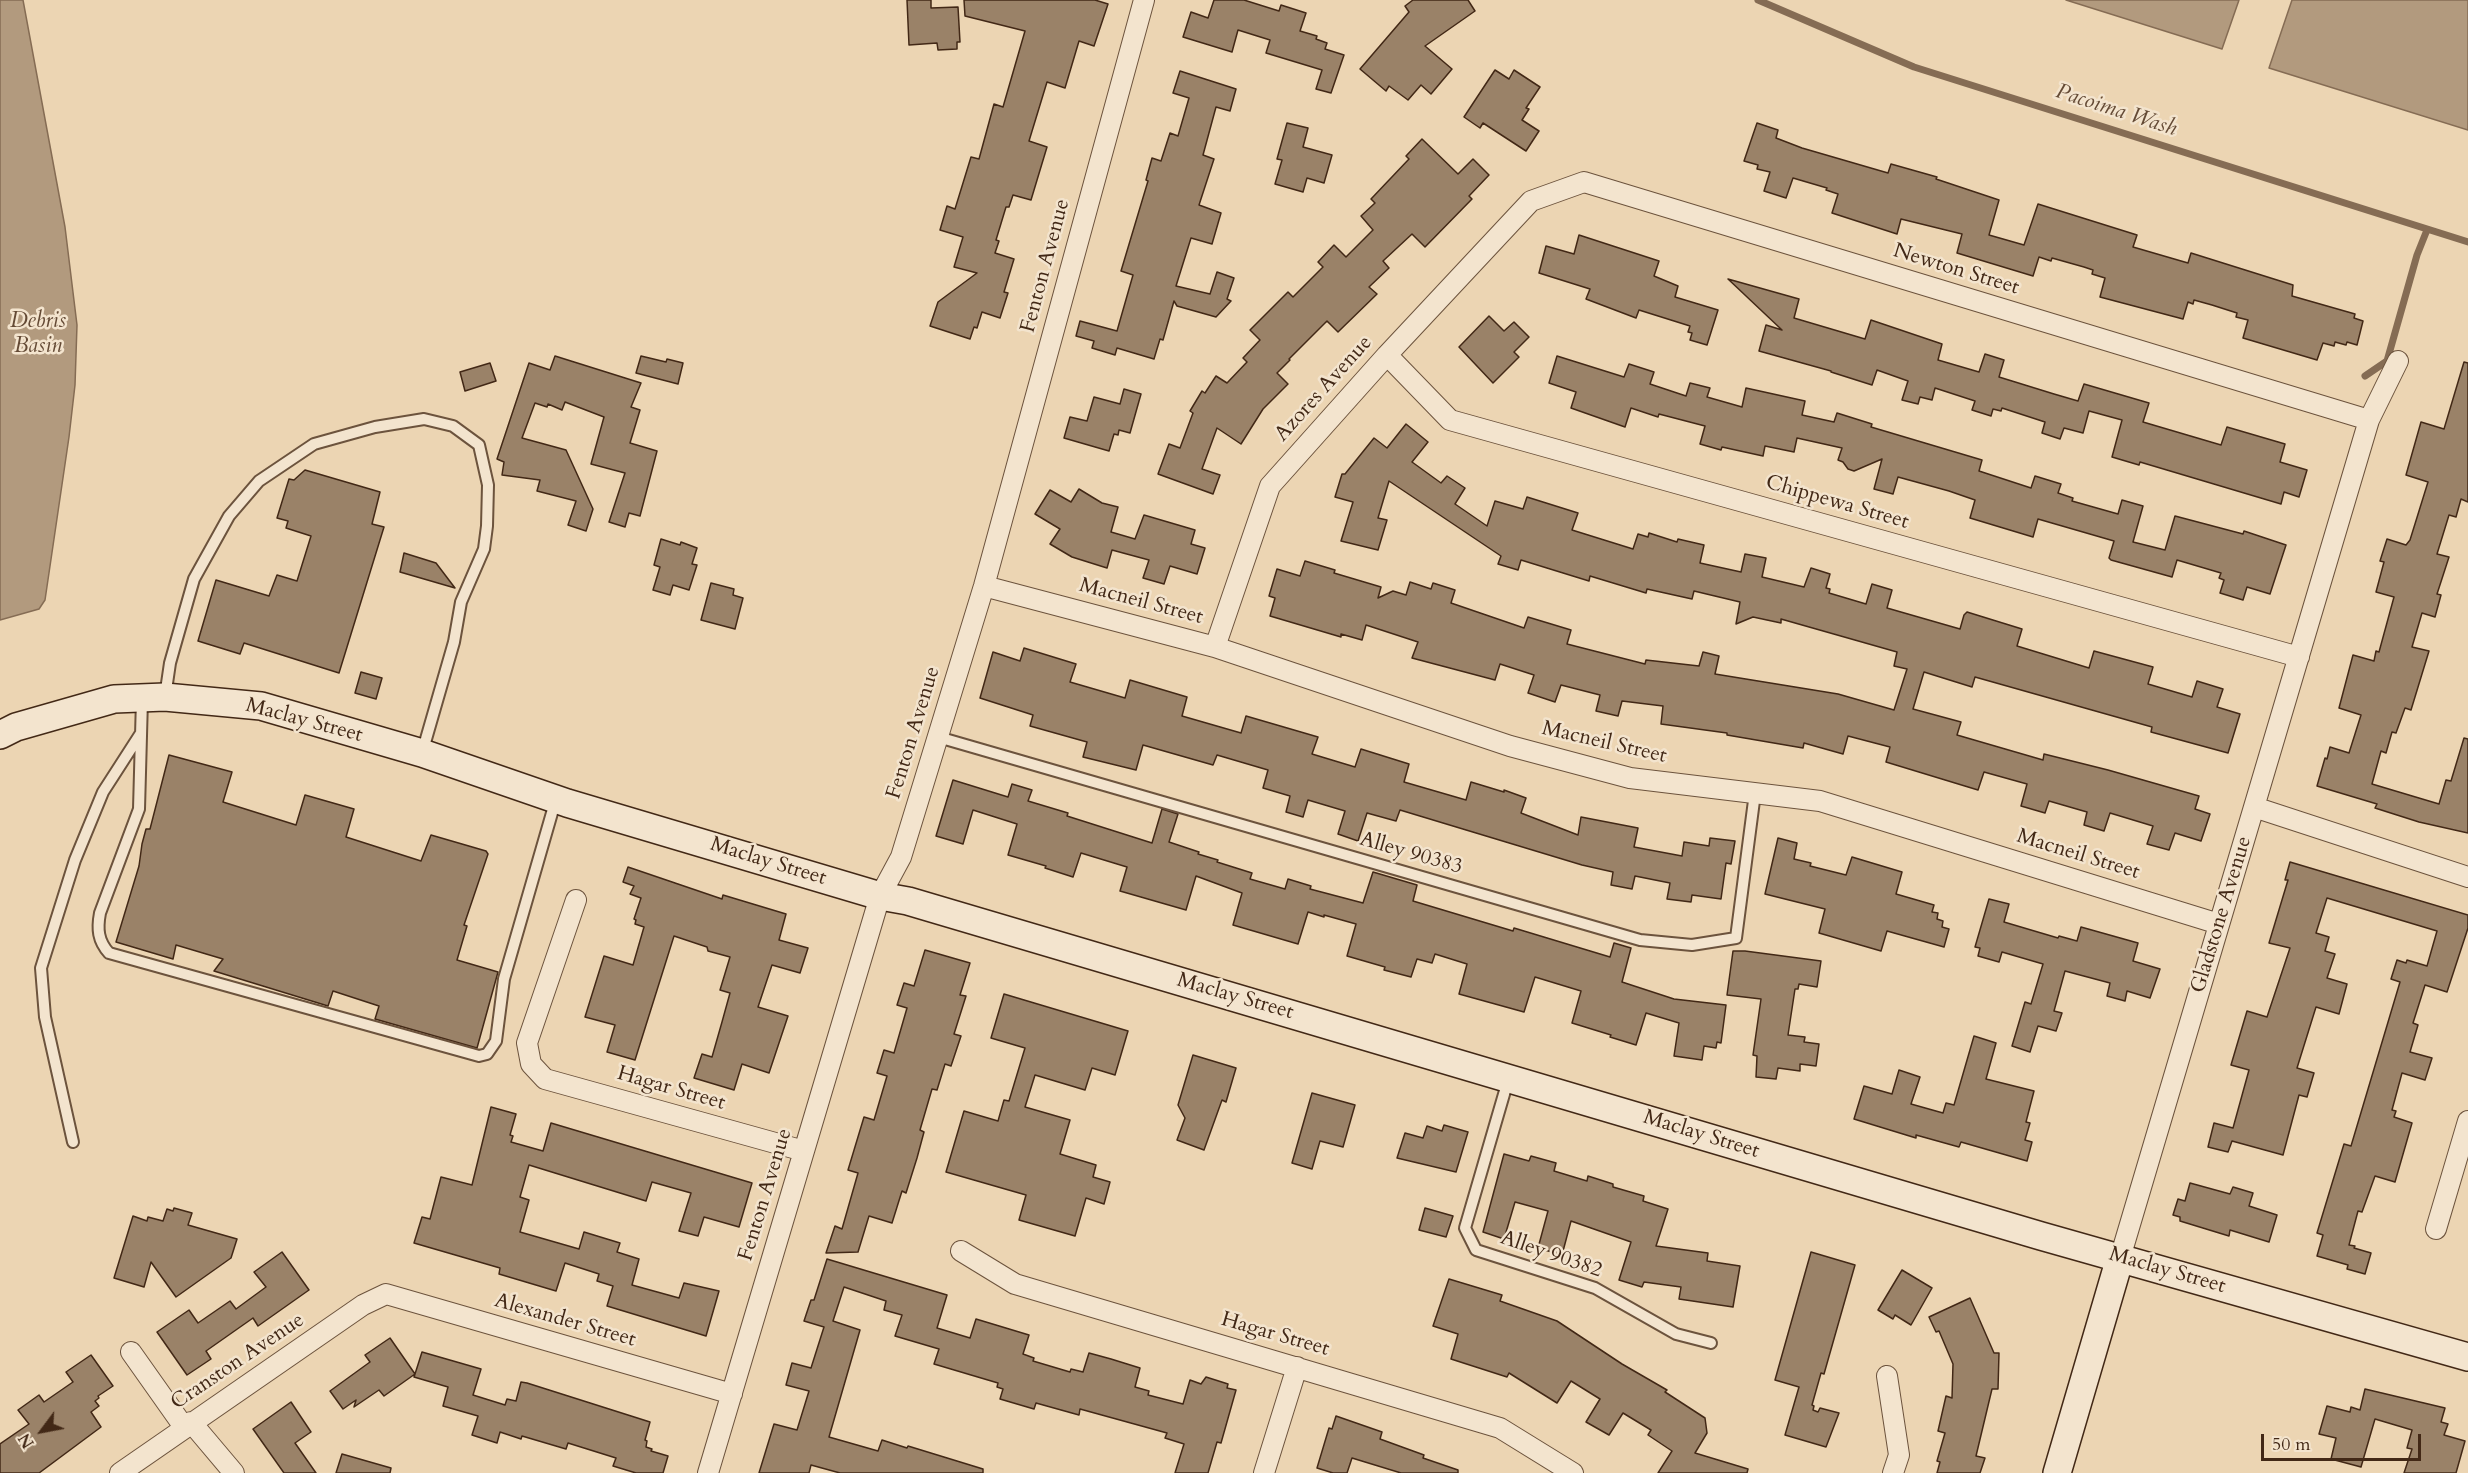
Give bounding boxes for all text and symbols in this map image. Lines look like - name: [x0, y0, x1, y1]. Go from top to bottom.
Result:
- water label: Pacoima Wash: [2052, 79, 2180, 143]
- street label: Fenton Avenue: [1016, 197, 1076, 335]
- street label: Newton Street: [1890, 239, 2022, 301]
- water label: Debris Basin: [10, 309, 66, 360]
- street label: Azores Avenue: [1270, 331, 1378, 447]
- street label: Chippewa Street: [1763, 471, 1911, 535]
- street label: Macneil Street: [1076, 573, 1206, 631]
- street label: Fenton Avenue: [882, 664, 946, 802]
- street label: Maclay Street: [243, 693, 365, 749]
- street label: Macneil Street: [1539, 716, 1669, 770]
- street label: Macneil Street: [2013, 824, 2143, 886]
- street label: Alley 90383: [1357, 827, 1465, 881]
- street label: Maclay Street: [707, 832, 829, 892]
- street label: Gladstone Avenue: [2186, 834, 2258, 996]
- street label: Maclay Street: [1174, 968, 1296, 1026]
- street label: Hagar Street: [614, 1062, 728, 1116]
- street label: Maclay Street: [1640, 1105, 1762, 1165]
- street label: Fenton Avenue: [734, 1126, 798, 1264]
- street label: Alley 90382: [1497, 1226, 1605, 1284]
- street label: Maclay Street: [2106, 1242, 2228, 1300]
- street label: Alexander Street: [491, 1289, 639, 1353]
- street label: Cranston Avenue: [167, 1308, 309, 1416]
- street label: Hagar Street: [1218, 1308, 1332, 1362]
- north arrow: [12, 1401, 72, 1461]
- scale bar: [2264, 1422, 2424, 1460]
- text: N: [14, 1429, 40, 1452]
- text: 50 m: [2272, 1432, 2311, 1457]

